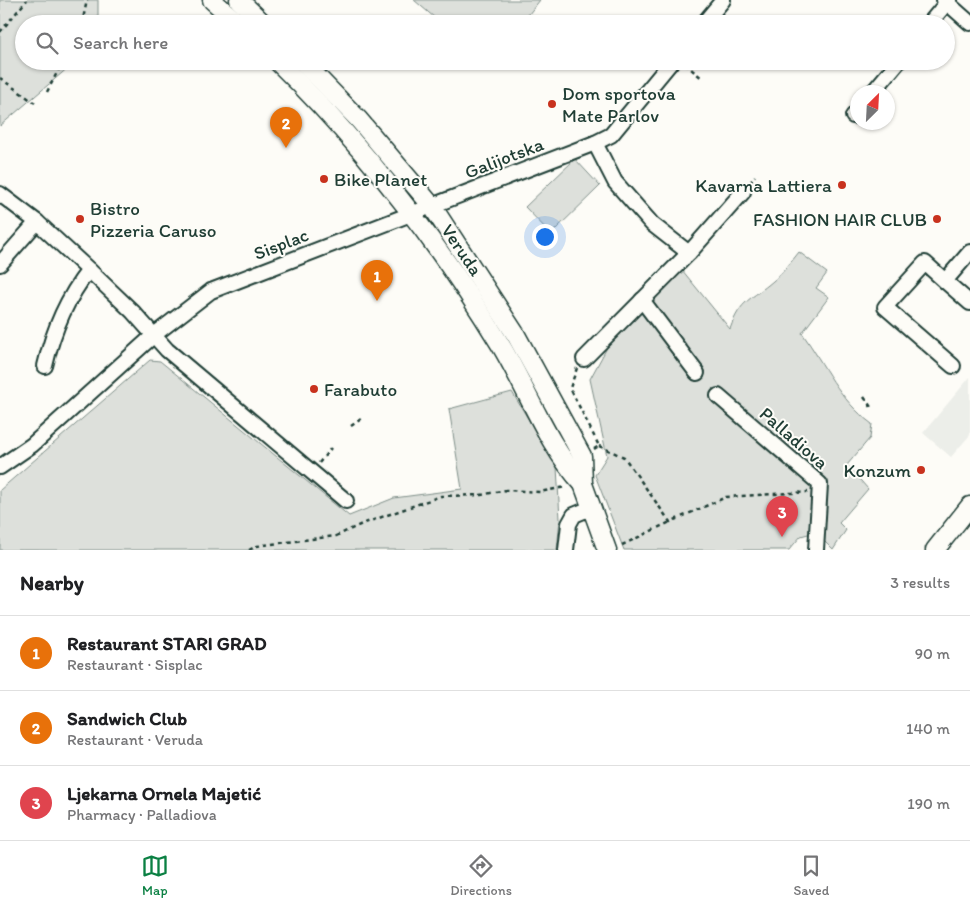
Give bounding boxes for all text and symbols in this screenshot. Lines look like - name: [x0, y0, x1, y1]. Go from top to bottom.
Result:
- search box: [15, 15, 955, 70]
- icon: search: [33, 29, 61, 57]
- text: Search here: [73, 31, 168, 54]
- place label: Dom sportova Mate Parlov: [562, 82, 676, 127]
- north arrow: [850, 85, 895, 130]
- marker: Dom sportova Mate Parlov: [546, 98, 558, 110]
- pin: 2: [270, 107, 302, 148]
- street label: Galijotska: [461, 132, 547, 184]
- place label: Bike Planet: [334, 168, 427, 191]
- marker: Bike Planet: [318, 173, 330, 185]
- place label: Kavarna Lattiera: [695, 174, 832, 197]
- marker: Kavarna Lattiera: [836, 179, 848, 191]
- place label: Bistro Pizzeria Caruso: [90, 197, 217, 242]
- place label: FASHION HAIR CLUB: [753, 208, 927, 231]
- marker: Bistro Pizzeria Caruso: [74, 213, 86, 225]
- marker: FASHION HAIR CLUB: [931, 213, 943, 225]
- street label: Veruda: [436, 220, 488, 280]
- street label: Sisplac: [250, 223, 312, 265]
- your location: [532, 224, 558, 250]
- pin: 1: [361, 260, 393, 301]
- place label: Farabuto: [324, 378, 397, 401]
- marker: Farabuto: [308, 383, 320, 395]
- street label: Palladiova: [755, 402, 833, 474]
- place label: Konzum: [843, 459, 911, 482]
- marker: Konzum: [915, 464, 927, 476]
- pin: 3: [766, 496, 798, 537]
- text: Nearby: [20, 570, 84, 595]
- text: 3 results: [890, 573, 950, 592]
- text: Restaurant STARI GRAD: [67, 632, 266, 655]
- text: 1: [32, 644, 40, 663]
- text: 90 m: [915, 644, 950, 663]
- text: Restaurant · Sisplac: [67, 655, 203, 674]
- text: Sandwich Club: [67, 707, 187, 730]
- text: 2: [32, 719, 40, 738]
- text: 140 m: [906, 719, 950, 738]
- text: Restaurant · Veruda: [67, 730, 203, 749]
- text: Ljekarna Ornela Majetić: [67, 782, 261, 805]
- text: 3: [32, 794, 40, 813]
- text: 190 m: [907, 794, 950, 813]
- text: Pharmacy · Palladiova: [67, 805, 217, 824]
- tab: Map: [141, 852, 169, 899]
- tab: Directions: [450, 852, 512, 899]
- tab: Saved: [793, 852, 829, 899]

